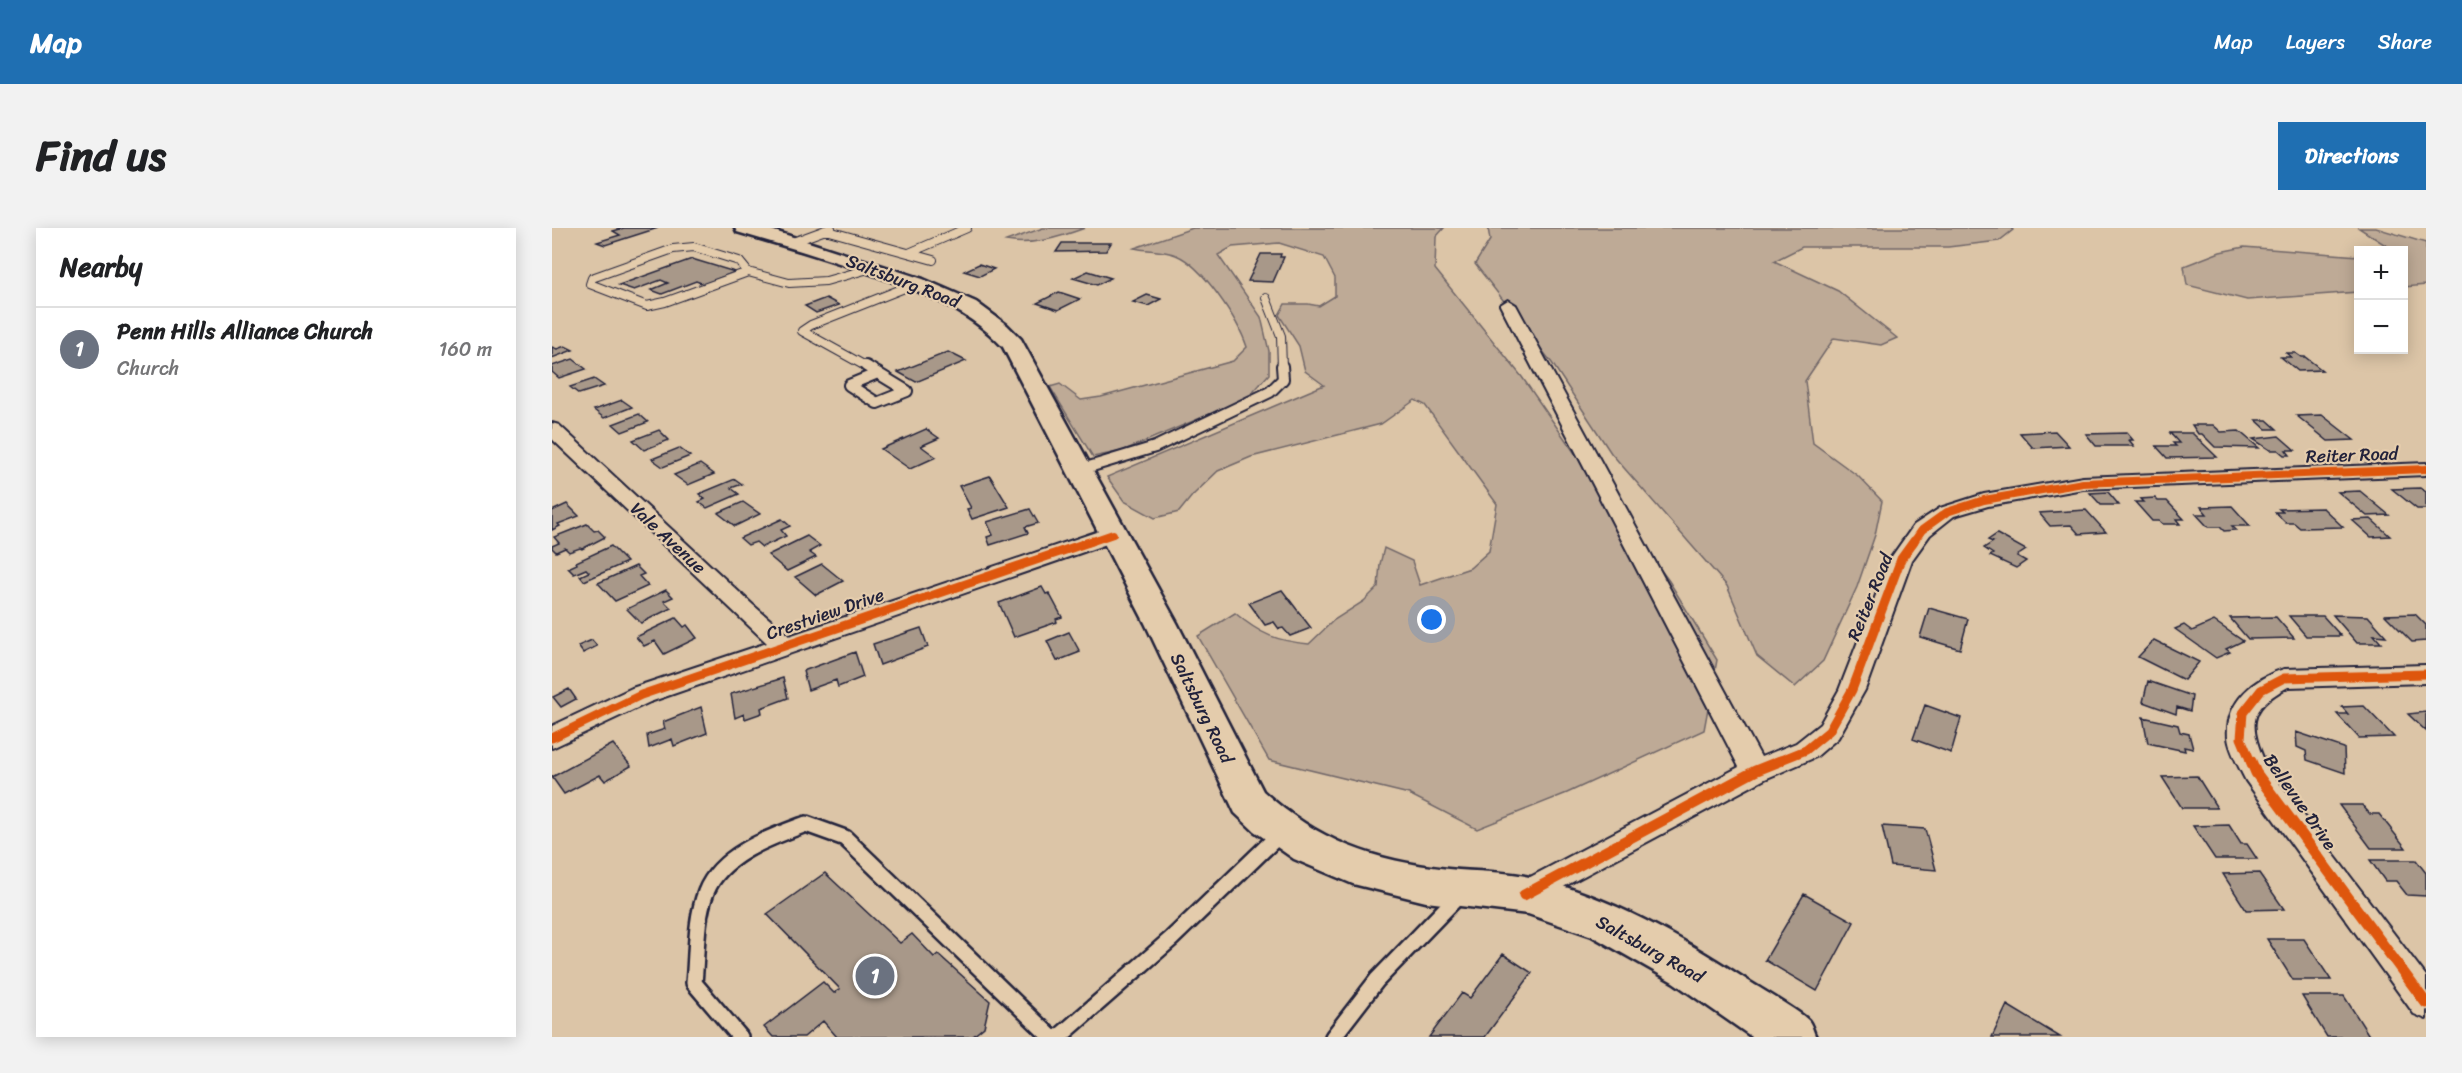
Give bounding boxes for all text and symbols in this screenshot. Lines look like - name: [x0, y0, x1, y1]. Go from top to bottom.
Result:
- text: Map: [30, 18, 82, 67]
- text: Map: [2214, 23, 2253, 61]
- text: Layers: [2286, 23, 2345, 61]
- text: Share: [2378, 23, 2432, 61]
- text: Find us: [36, 119, 166, 193]
- button: Directions: [2278, 122, 2426, 190]
- text: Nearby: [60, 244, 142, 290]
- street label: Saltsburg Road: [841, 245, 966, 318]
- map controls: [2354, 246, 2408, 354]
- button: +: [2354, 246, 2408, 300]
- button: −: [2354, 300, 2408, 354]
- text: Penn Hills Alliance Church: [117, 312, 373, 351]
- text: 1: [75, 332, 84, 367]
- text: 160 m: [439, 332, 492, 367]
- text: Church: [117, 351, 179, 386]
- street label: Reiter Road: [2305, 437, 2400, 473]
- street label: Vale Avenue: [622, 494, 714, 582]
- street label: Reiter Road: [1838, 547, 1903, 646]
- street label: Crestview Drive: [762, 579, 888, 649]
- your location: [1417, 605, 1446, 634]
- street label: Saltsburg Road: [1161, 647, 1243, 770]
- street label: Bellevue Drive: [2255, 747, 2345, 857]
- street label: Saltsburg Road: [1590, 906, 1711, 993]
- pin: 1: [856, 954, 894, 999]

